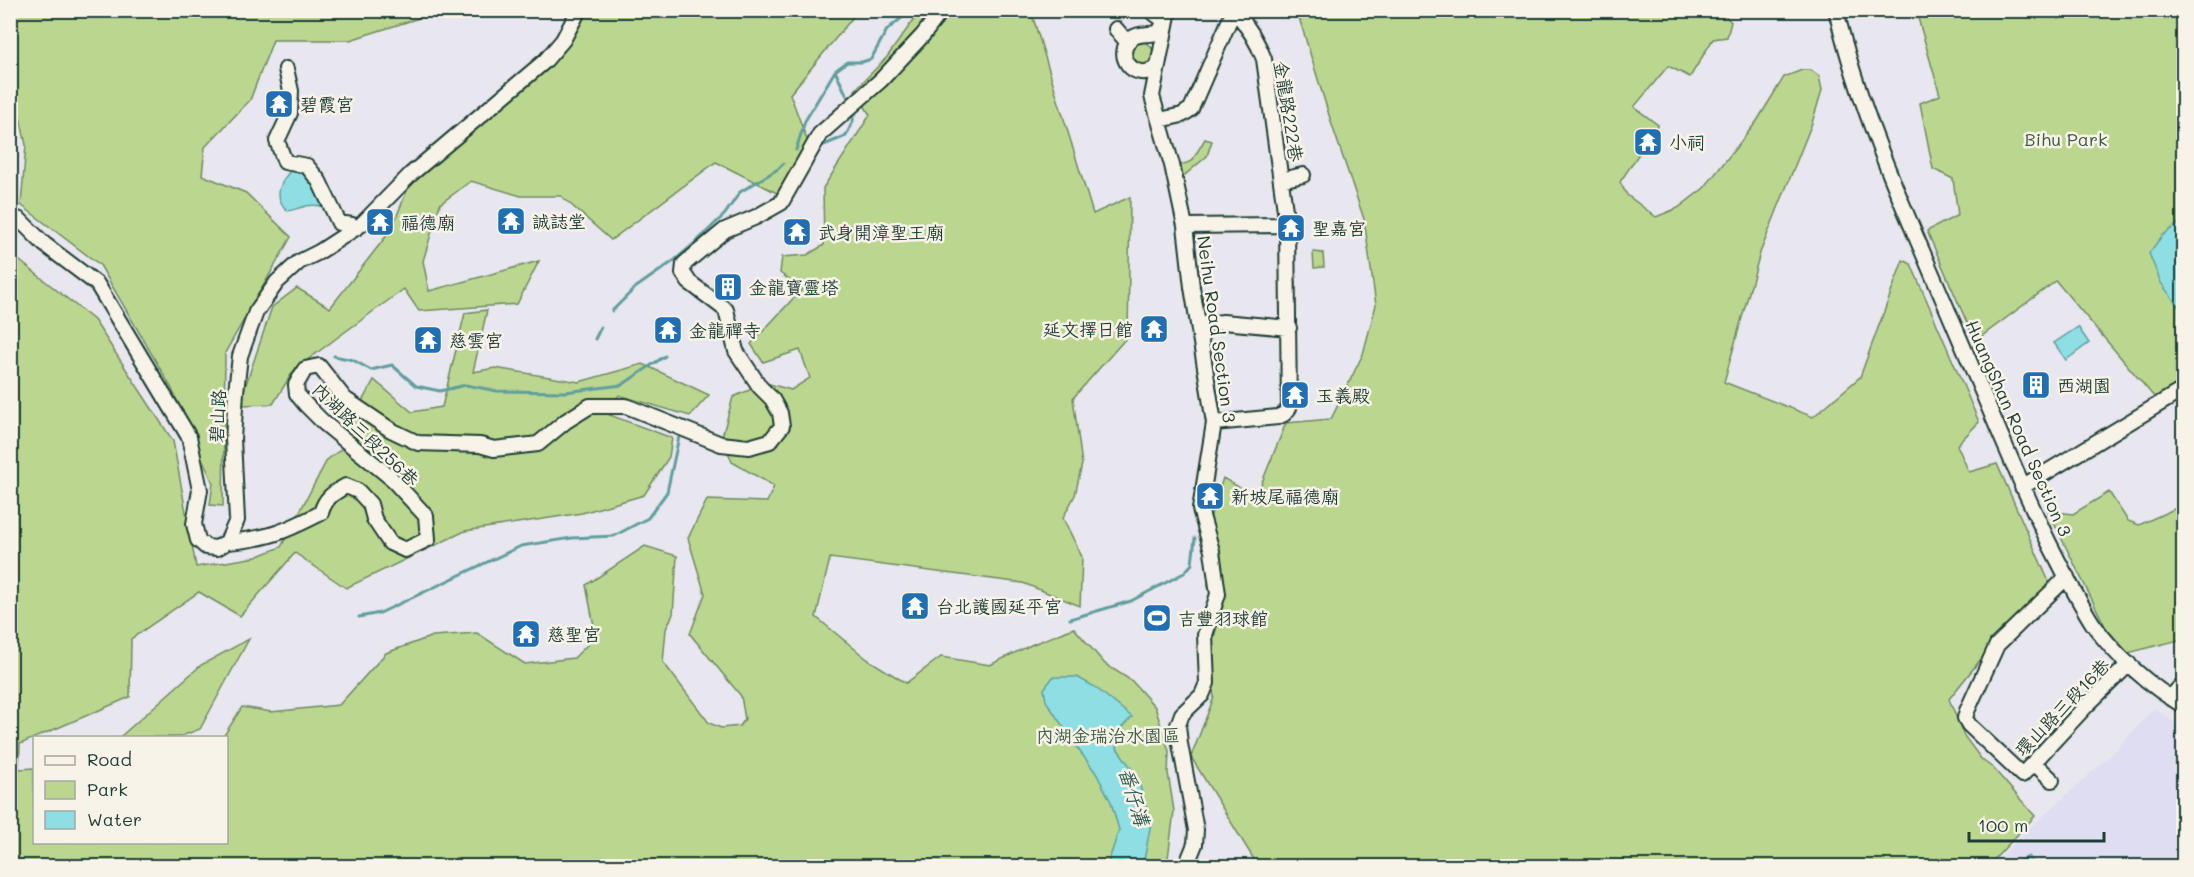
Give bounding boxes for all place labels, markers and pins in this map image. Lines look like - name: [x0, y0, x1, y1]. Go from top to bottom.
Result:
- temple icon: 碧霞宮: [263, 88, 295, 120]
- place label: 碧霞宮: [300, 92, 354, 116]
- temple icon: 小祠: [1632, 126, 1664, 158]
- place label: 小祠: [1669, 130, 1705, 154]
- temple icon: 誠誌堂: [495, 205, 527, 237]
- temple icon: 福德廟: [364, 206, 396, 238]
- place label: 誠誌堂: [532, 209, 586, 233]
- place label: 福德廟: [401, 210, 455, 234]
- temple icon: 聖嘉宮: [1275, 212, 1307, 244]
- temple icon: 武身開漳聖王廟: [781, 216, 813, 248]
- place label: 聖嘉宮: [1312, 216, 1366, 240]
- place label: 武身開漳聖王廟: [818, 220, 944, 244]
- building icon: 金龍寶靈塔: [712, 271, 744, 303]
- place label: 金龍寶靈塔: [749, 275, 839, 299]
- temple icon: 延文擇日館: [1138, 313, 1170, 345]
- temple icon: 金龍禪寺: [652, 314, 684, 346]
- place label: 延文擇日館: [1043, 317, 1133, 341]
- place label: 金龍禪寺: [689, 318, 761, 342]
- temple icon: 慈雲宮: [412, 324, 444, 356]
- place label: 慈雲宮: [449, 328, 503, 352]
- building icon: 西湖園: [2020, 369, 2052, 401]
- place label: 西湖園: [2057, 373, 2111, 397]
- temple icon: 玉義殿: [1279, 379, 1311, 411]
- place label: 玉義殿: [1316, 383, 1370, 407]
- temple icon: 新坡尾福德廟: [1194, 480, 1226, 512]
- place label: 新坡尾福德廟: [1231, 484, 1339, 508]
- temple icon: 台北護國延平宮: [899, 590, 931, 622]
- place label: 台北護國延平宮: [936, 594, 1062, 618]
- sports icon: 吉豐羽球館: [1141, 602, 1173, 634]
- place label: 吉豐羽球館: [1178, 606, 1268, 630]
- temple icon: 慈聖宮: [510, 618, 542, 650]
- place label: 慈聖宮: [547, 622, 601, 646]

